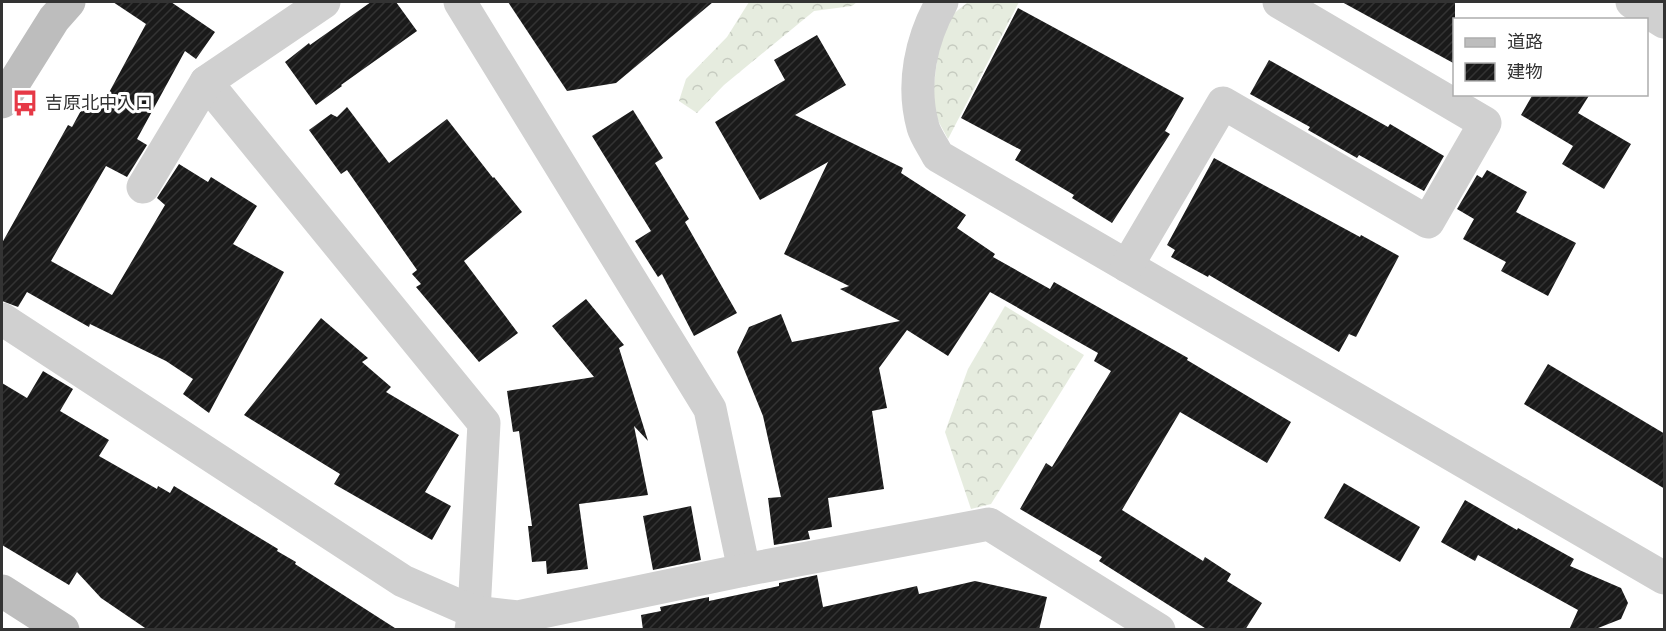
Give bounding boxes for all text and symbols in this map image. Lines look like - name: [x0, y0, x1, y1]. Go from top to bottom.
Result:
- legend: [1453, 18, 1648, 96]
- text: 道路: [1507, 31, 1543, 53]
- text: 建物: [1507, 61, 1543, 83]
- bus stop icon: 吉原北中入口: [10, 88, 40, 118]
- place label: 吉原北中入口: [45, 92, 153, 114]

